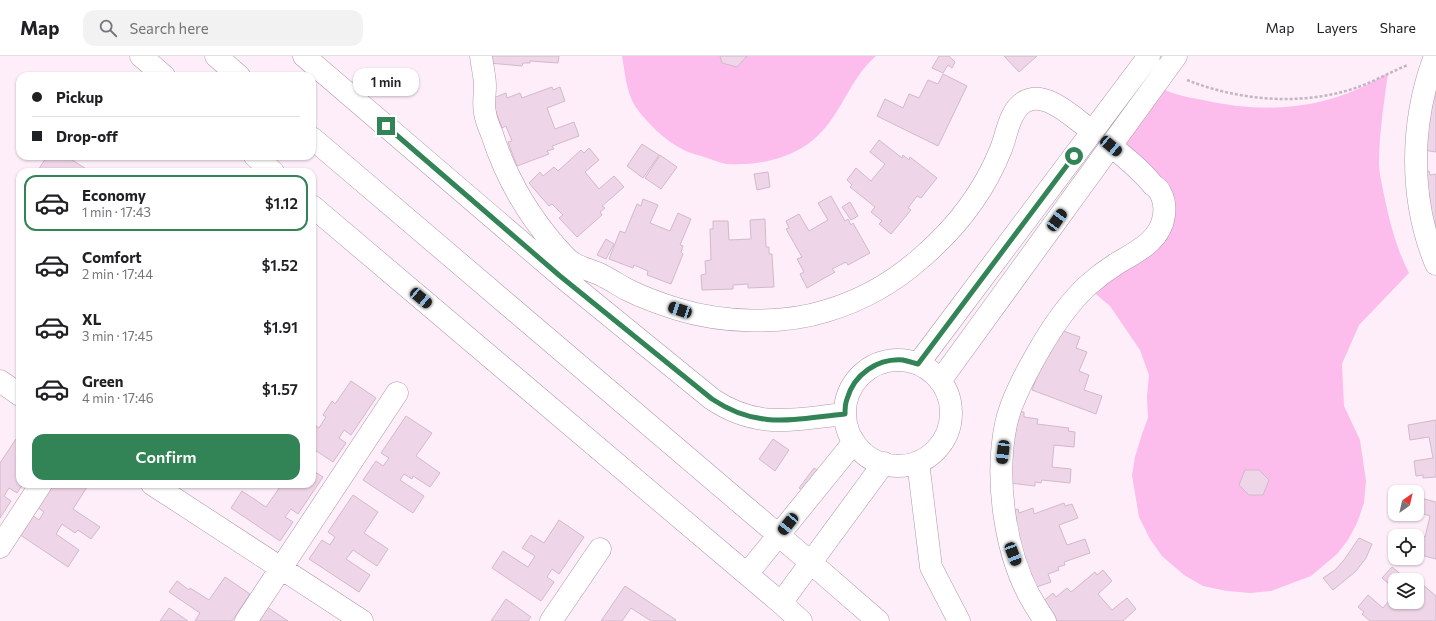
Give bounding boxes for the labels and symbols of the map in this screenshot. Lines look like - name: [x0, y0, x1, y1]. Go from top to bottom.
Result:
- callout: 1 min: [353, 68, 419, 96]
- route end: [377, 117, 395, 135]
- car: [1098, 134, 1124, 158]
- route start: [1065, 147, 1083, 165]
- car: [1045, 207, 1069, 233]
- car: [408, 286, 434, 310]
- car: [667, 300, 693, 320]
- car: [996, 439, 1010, 465]
- north arrow: [1388, 485, 1424, 521]
- car: [776, 511, 800, 537]
- car: [1003, 541, 1023, 567]

